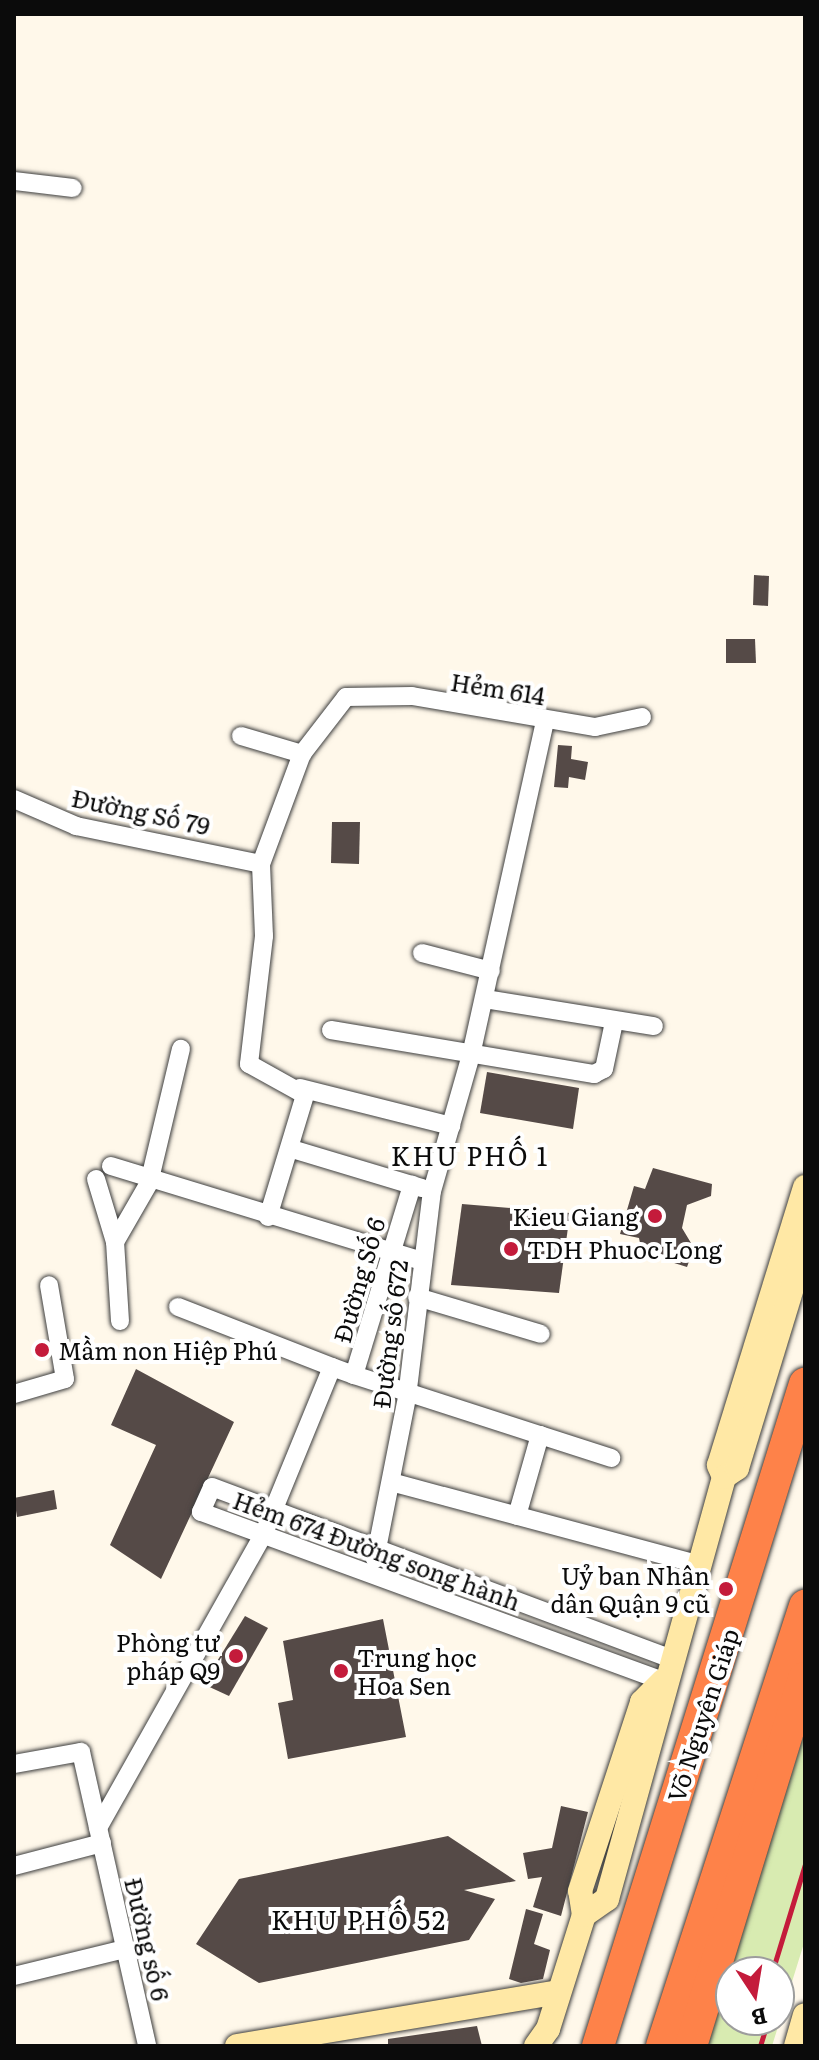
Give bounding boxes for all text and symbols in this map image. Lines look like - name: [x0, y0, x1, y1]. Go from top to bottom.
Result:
- street label: Hẻm 614: [449, 666, 547, 710]
- street label: Đường Số 79: [69, 782, 213, 840]
- district label: KHU PHỐ 1: [391, 1139, 549, 1171]
- place label: Kieu Giang: [513, 1202, 639, 1230]
- marker: Kieu Giang: [646, 1207, 664, 1225]
- street label: Đường Số 6: [326, 1214, 390, 1346]
- place label: TDH Phuoc Long: [527, 1235, 722, 1263]
- marker: TDH Phuoc Long: [502, 1240, 520, 1258]
- street label: Đường số 672: [366, 1258, 412, 1410]
- place label: Mầm non Hiệp Phú: [58, 1336, 278, 1364]
- marker: Mầm non Hiệp Phú: [33, 1341, 51, 1359]
- street label: Hẻm 674 Đường song hành: [230, 1485, 524, 1615]
- place label: Uỷ ban Nhân dân Quận 9 cũ: [551, 1561, 710, 1617]
- marker: Uỷ ban Nhân dân Quận 9 cũ: [717, 1580, 735, 1598]
- street label: Võ Nguyên Giáp: [660, 1625, 744, 1805]
- place label: Phòng tư pháp Q9: [116, 1628, 220, 1684]
- place label: Trung học Hoa Sen: [357, 1643, 477, 1699]
- marker: Phòng tư pháp Q9: [227, 1647, 245, 1665]
- marker: Trung học Hoa Sen: [332, 1662, 350, 1680]
- street label: Đường số 6: [120, 1875, 176, 2003]
- district label: KHU PHỐ 52: [271, 1903, 447, 1935]
- north arrow: [715, 1956, 795, 2036]
- text: B: [749, 2000, 771, 2036]

